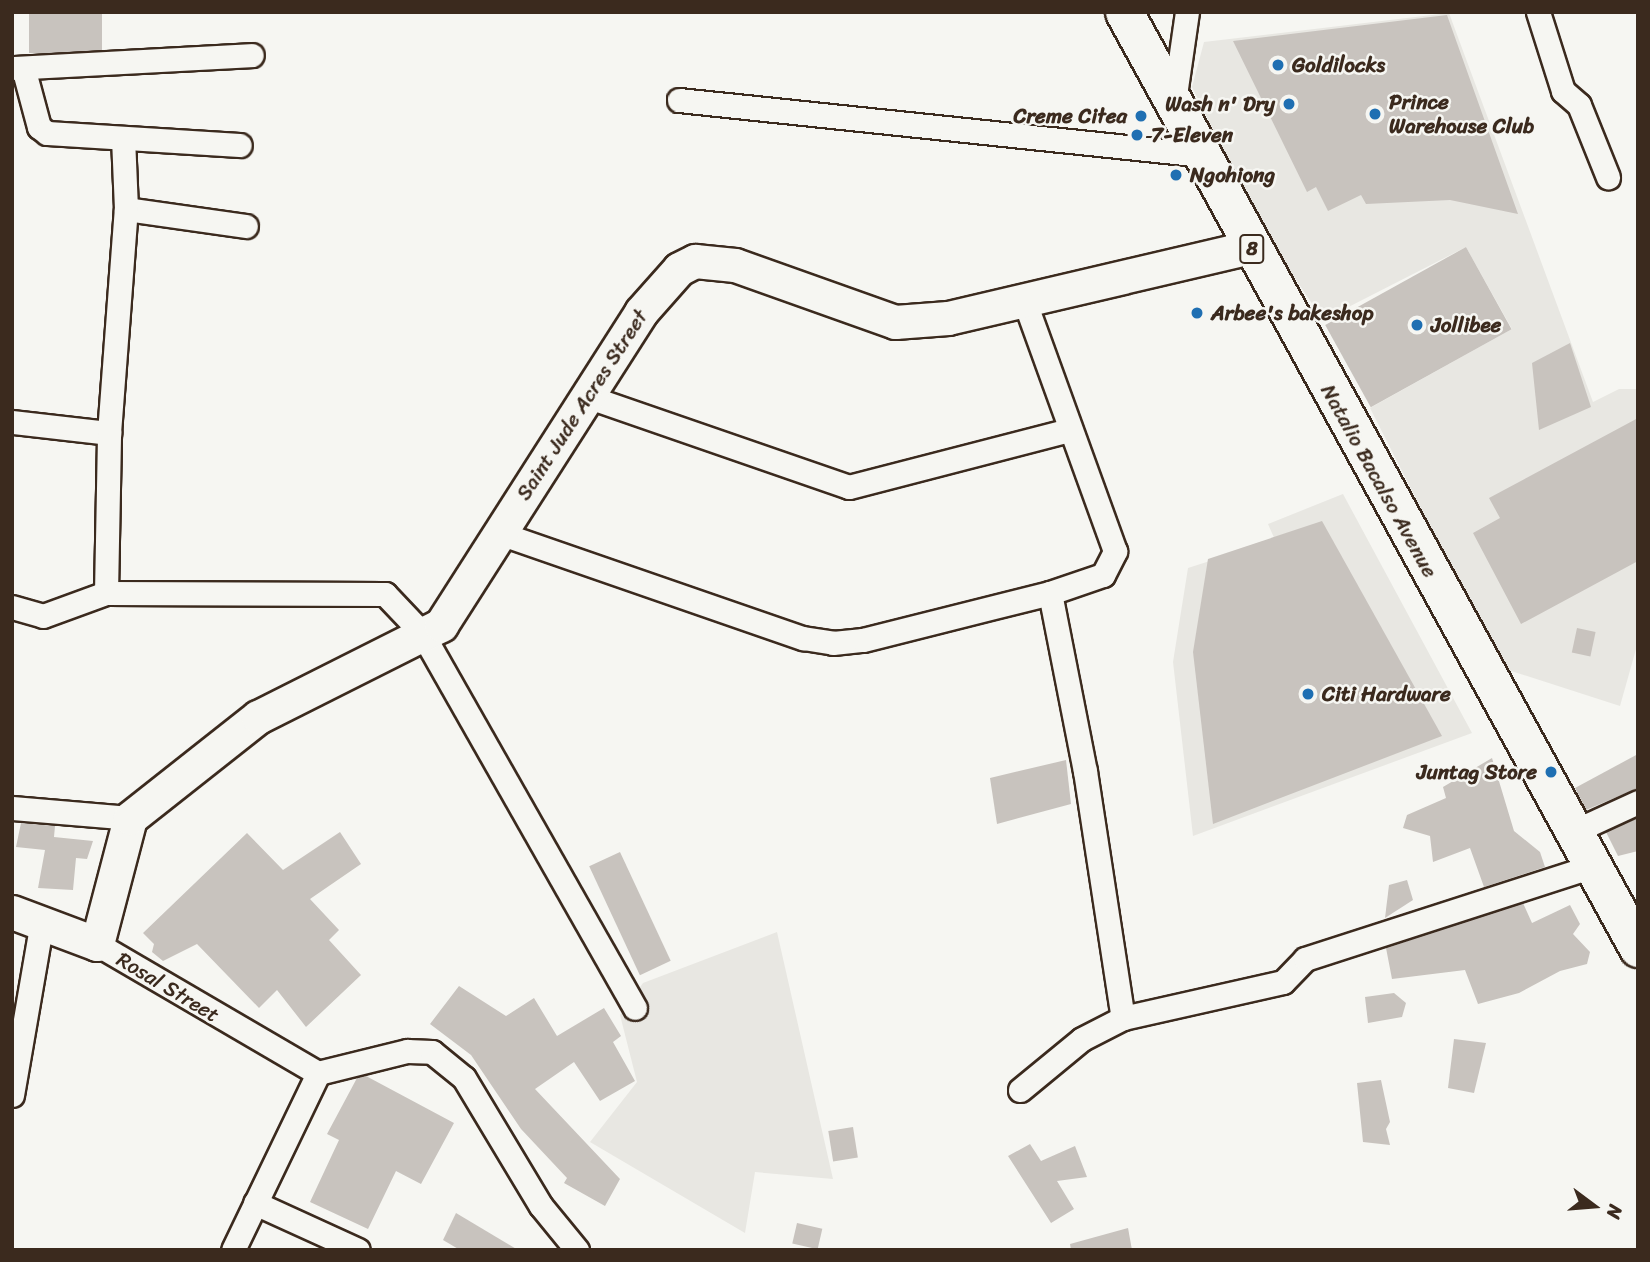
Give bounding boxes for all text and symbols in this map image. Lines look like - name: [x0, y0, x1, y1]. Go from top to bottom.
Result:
- place label: Goldilocks: [1292, 52, 1385, 78]
- marker: Goldilocks: [1270, 57, 1286, 73]
- place label: Prince Warehouse Club: [1389, 89, 1534, 139]
- place label: Wash n' Dry: [1165, 91, 1275, 117]
- marker: Wash n' Dry: [1281, 96, 1297, 112]
- place label: Creme Citea: [1013, 103, 1127, 129]
- marker: Prince Warehouse Club: [1367, 106, 1383, 122]
- marker: Creme Citea: [1133, 108, 1149, 124]
- place label: 7-Eleven: [1151, 122, 1233, 148]
- marker: 7-Eleven: [1129, 127, 1145, 143]
- place label: Ngohiong: [1190, 162, 1275, 188]
- marker: Ngohiong: [1168, 167, 1184, 183]
- road number: 8: [1238, 233, 1266, 264]
- place label: Arbee's bakeshop: [1211, 300, 1373, 326]
- street label: Saint Jude Acres Street: [511, 305, 653, 505]
- marker: Arbee's bakeshop: [1189, 305, 1205, 321]
- place label: Jollibee: [1431, 312, 1501, 338]
- marker: Jollibee: [1409, 317, 1425, 333]
- street label: Natalio Bacalso Avenue: [1316, 381, 1442, 581]
- place label: Citi Hardware: [1322, 681, 1450, 707]
- marker: Citi Hardware: [1300, 686, 1316, 702]
- place label: Juntag Store: [1416, 759, 1537, 785]
- marker: Juntag Store: [1543, 764, 1559, 780]
- street label: Rosal Street: [112, 946, 224, 1028]
- north arrow: [1559, 1171, 1629, 1241]
- text: N: [1597, 1201, 1632, 1223]

